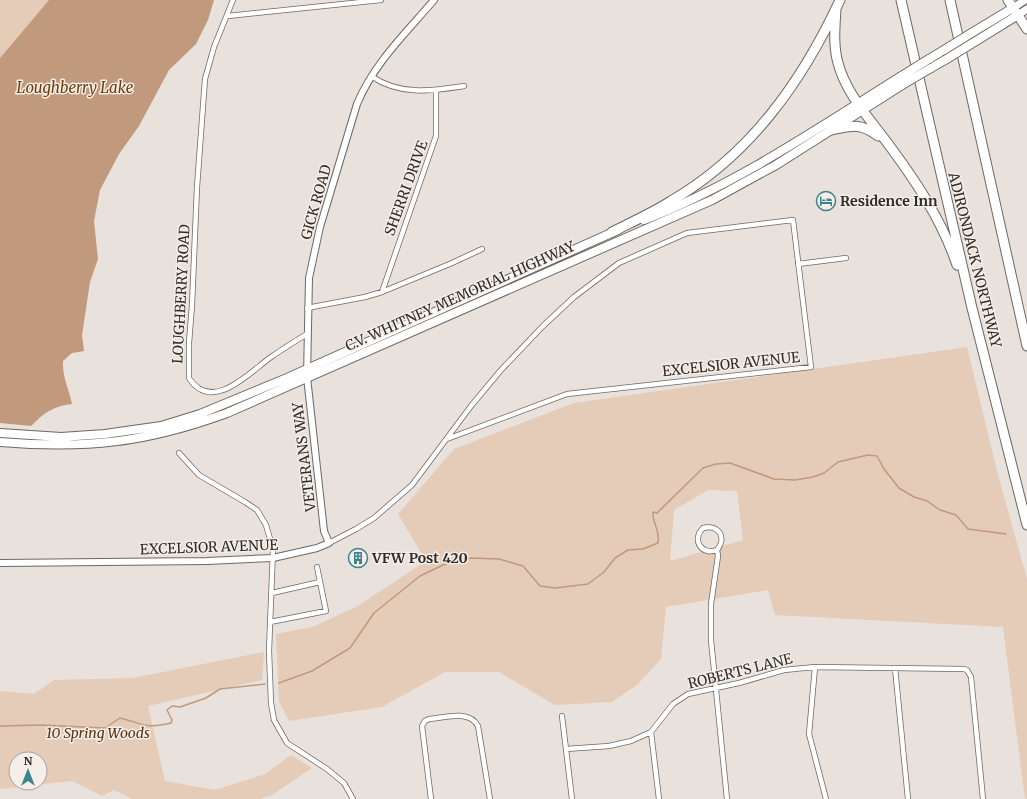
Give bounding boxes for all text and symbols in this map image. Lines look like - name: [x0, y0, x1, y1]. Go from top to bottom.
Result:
- water label: Loughberry Lake: [17, 78, 134, 97]
- street label: SHERRI DRIVE: [380, 138, 432, 238]
- street label: GICK ROAD: [297, 162, 335, 242]
- street label: ADIRONDACK NORTHWAY: [944, 170, 1006, 350]
- hotel icon: Residence Inn: [815, 190, 837, 212]
- place label: Residence Inn: [840, 192, 938, 210]
- street label: LOUGHBERRY ROAD: [168, 223, 194, 364]
- street label: C.V. WHITNEY MEMORIAL HIGHWAY: [342, 237, 579, 355]
- street label: EXCELSIOR AVENUE: [661, 348, 801, 380]
- street label: VETERANS WAY: [288, 400, 320, 514]
- street label: EXCELSIOR AVENUE: [139, 536, 279, 558]
- building icon: VFW Post 420: [347, 547, 369, 569]
- place label: VFW Post 420: [371, 549, 468, 567]
- street label: ROBERTS LANE: [686, 649, 794, 693]
- park label: 10 Spring Woods: [46, 724, 150, 742]
- north arrow: [8, 751, 48, 791]
- text: N: [24, 754, 33, 768]

